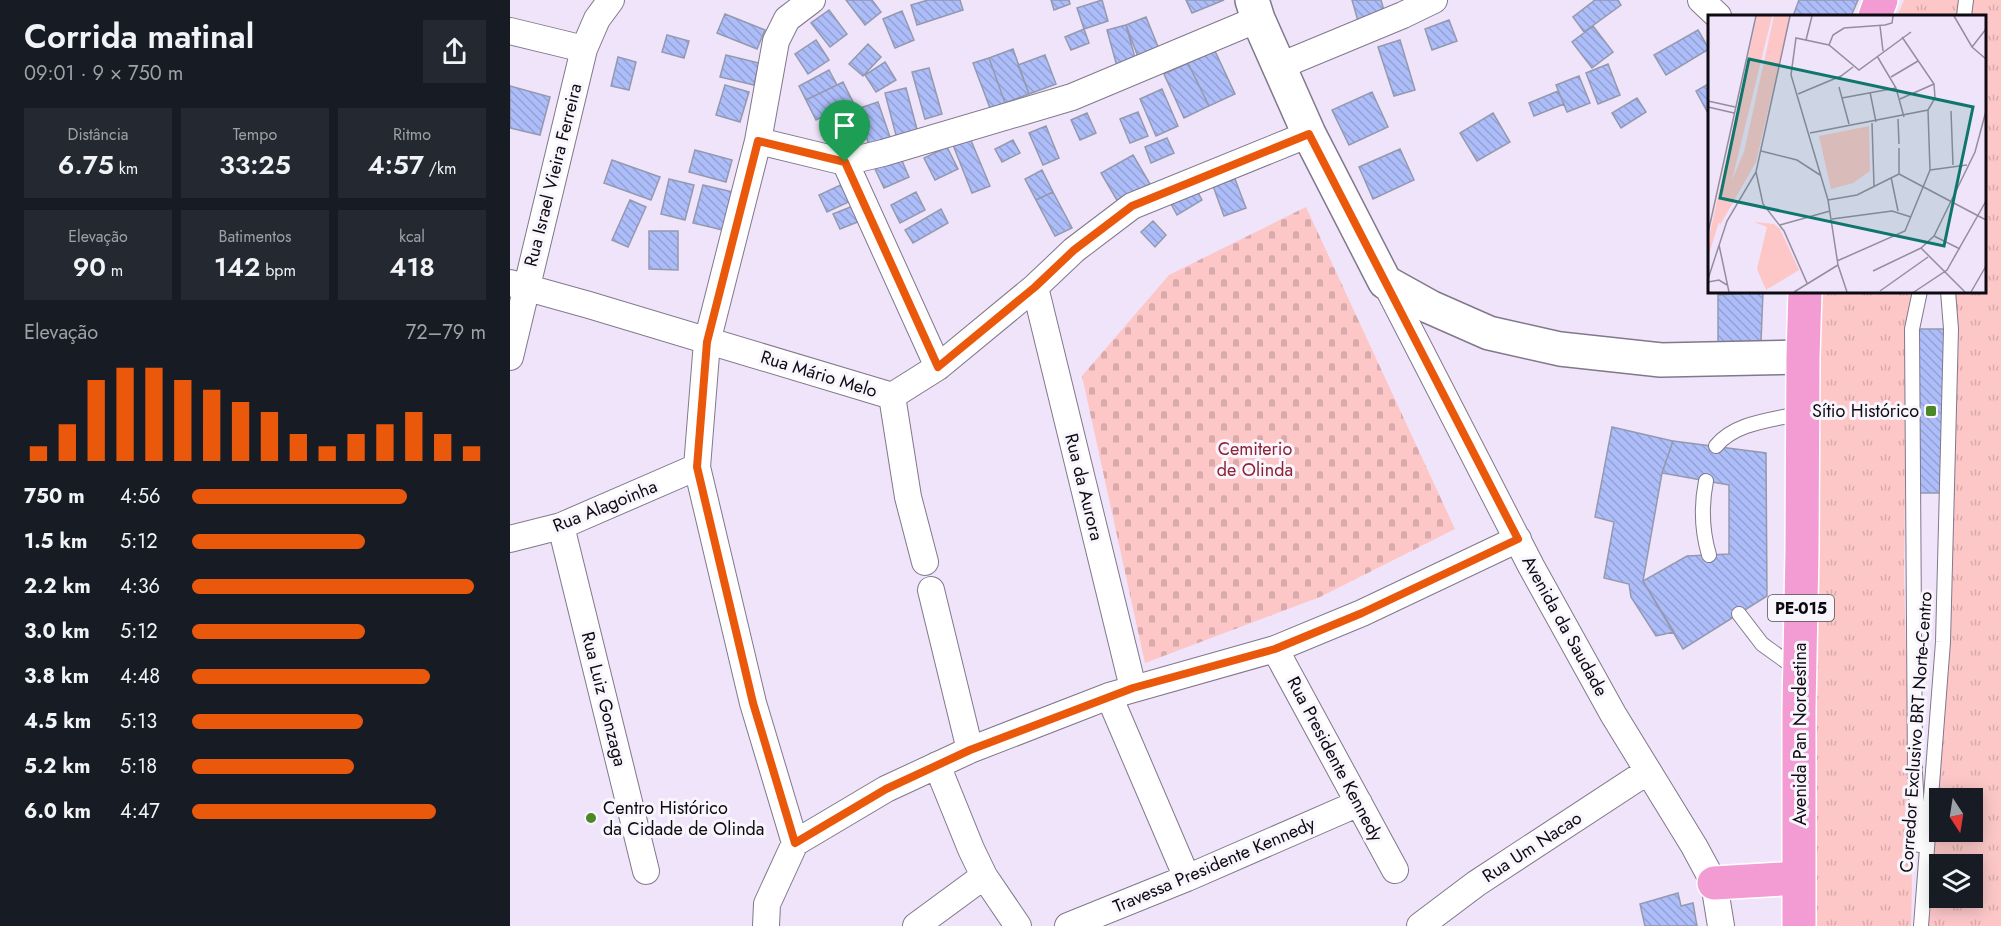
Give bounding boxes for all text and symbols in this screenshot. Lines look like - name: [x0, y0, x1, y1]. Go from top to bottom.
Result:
- text: Corrida matinal: [24, 13, 254, 60]
- inset map: [1708, 15, 1986, 292]
- button: share: [423, 20, 486, 83]
- text: 09:01 · 9 × 750 m: [24, 59, 183, 88]
- street label: Rua Israel Vieira Ferreira: [518, 81, 588, 269]
- pin: [819, 100, 870, 162]
- icon: arrive: [828, 109, 861, 142]
- text: Distância: [68, 123, 129, 146]
- text: Tempo: [233, 123, 277, 146]
- text: Ritmo: [393, 123, 431, 146]
- text: 6.75: [58, 146, 114, 184]
- text: 33:25: [219, 146, 291, 184]
- text: 4:57: [367, 146, 424, 184]
- text: km: [114, 157, 138, 180]
- text: /km: [424, 157, 457, 180]
- text: Elevação: [68, 225, 128, 248]
- text: Batimentos: [219, 225, 291, 248]
- text: kcal: [399, 225, 425, 248]
- text: 90: [73, 248, 106, 286]
- text: 142: [214, 248, 260, 286]
- text: 418: [389, 248, 435, 286]
- text: m: [106, 259, 123, 282]
- text: bpm: [260, 259, 296, 282]
- text: Elevação: [24, 318, 98, 347]
- text: 72–79 m: [406, 318, 486, 347]
- street label: Rua Mário Melo: [757, 344, 881, 404]
- place label: Sítio Histórico: [1812, 398, 1919, 424]
- marker: Sítio Histórico: [1924, 404, 1938, 418]
- street label: Rua da Aurora: [1058, 431, 1110, 543]
- park label: Cemiterio de Olinda: [1217, 436, 1293, 483]
- street label: Rua Alagoinha: [549, 473, 661, 539]
- text: 750 m: [24, 482, 85, 511]
- text: 4:56: [120, 482, 160, 511]
- text: 1.5 km: [24, 527, 87, 556]
- text: 5:12: [120, 527, 158, 556]
- street label: Avenida da Saudade: [1516, 551, 1614, 701]
- text: 2.2 km: [24, 572, 91, 601]
- text: 4:36: [120, 572, 160, 601]
- street label: Corredor Exclusivo BRT Norte-Centro: [1893, 590, 1939, 873]
- road number: PE-015: [1768, 595, 1834, 621]
- text: 3.0 km: [24, 617, 90, 646]
- text: 5:12: [120, 617, 158, 646]
- street label: Rua Luiz Gonzaga: [575, 629, 633, 769]
- street label: Avenida Pan Nordestina: [1787, 642, 1813, 826]
- text: 3.8 km: [24, 662, 89, 691]
- text: 4:48: [120, 662, 160, 691]
- street label: Rua Presidente Kennedy: [1280, 672, 1390, 846]
- text: 4.5 km: [24, 707, 91, 736]
- text: 5:13: [120, 707, 157, 736]
- text: 5.2 km: [24, 752, 90, 781]
- text: 5:18: [120, 752, 157, 781]
- north arrow: [1929, 788, 1983, 842]
- map controls: [1929, 788, 1983, 908]
- place label: Centro Histórico da Cidade de Olinda: [603, 795, 765, 842]
- text: 6.0 km: [24, 797, 91, 826]
- text: 4:47: [120, 797, 160, 826]
- street label: Rua Um Nacao: [1477, 805, 1587, 889]
- marker: Centro Histórico da Cidade de Olinda: [584, 811, 598, 825]
- street label: Travessa Presidente Kennedy: [1109, 811, 1319, 919]
- button: layers: [1929, 854, 1983, 908]

